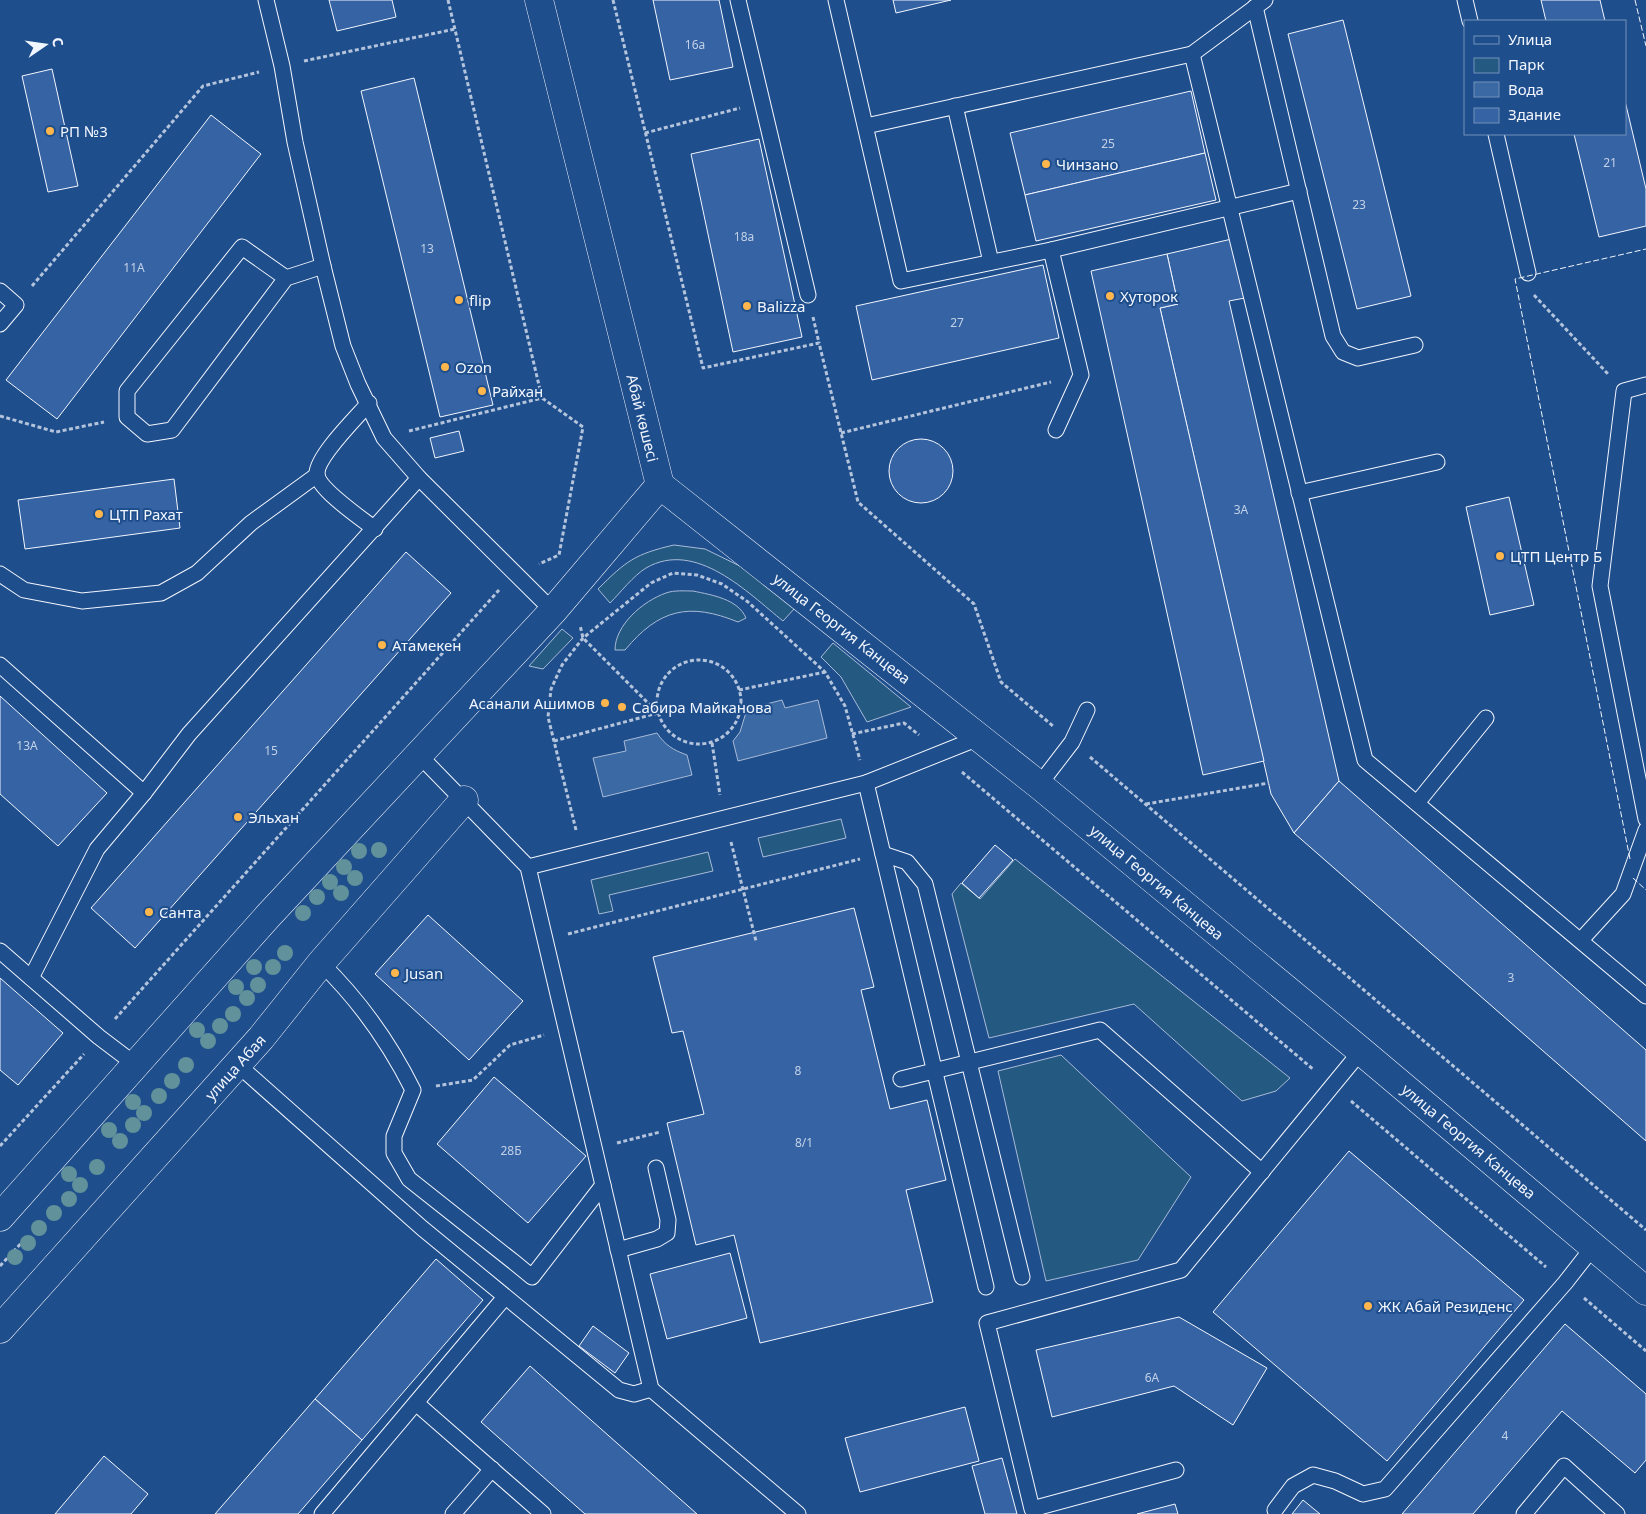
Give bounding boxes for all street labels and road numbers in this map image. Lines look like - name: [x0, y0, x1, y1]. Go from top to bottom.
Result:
- street label: Абай көшесі: [622, 372, 664, 464]
- street label: улица Георгия Канцева: [769, 568, 915, 688]
- street label: улица Георгия Канцева: [1086, 820, 1228, 944]
- street label: улица Абая: [200, 1030, 270, 1104]
- street label: улица Георгия Канцева: [1398, 1079, 1540, 1203]

